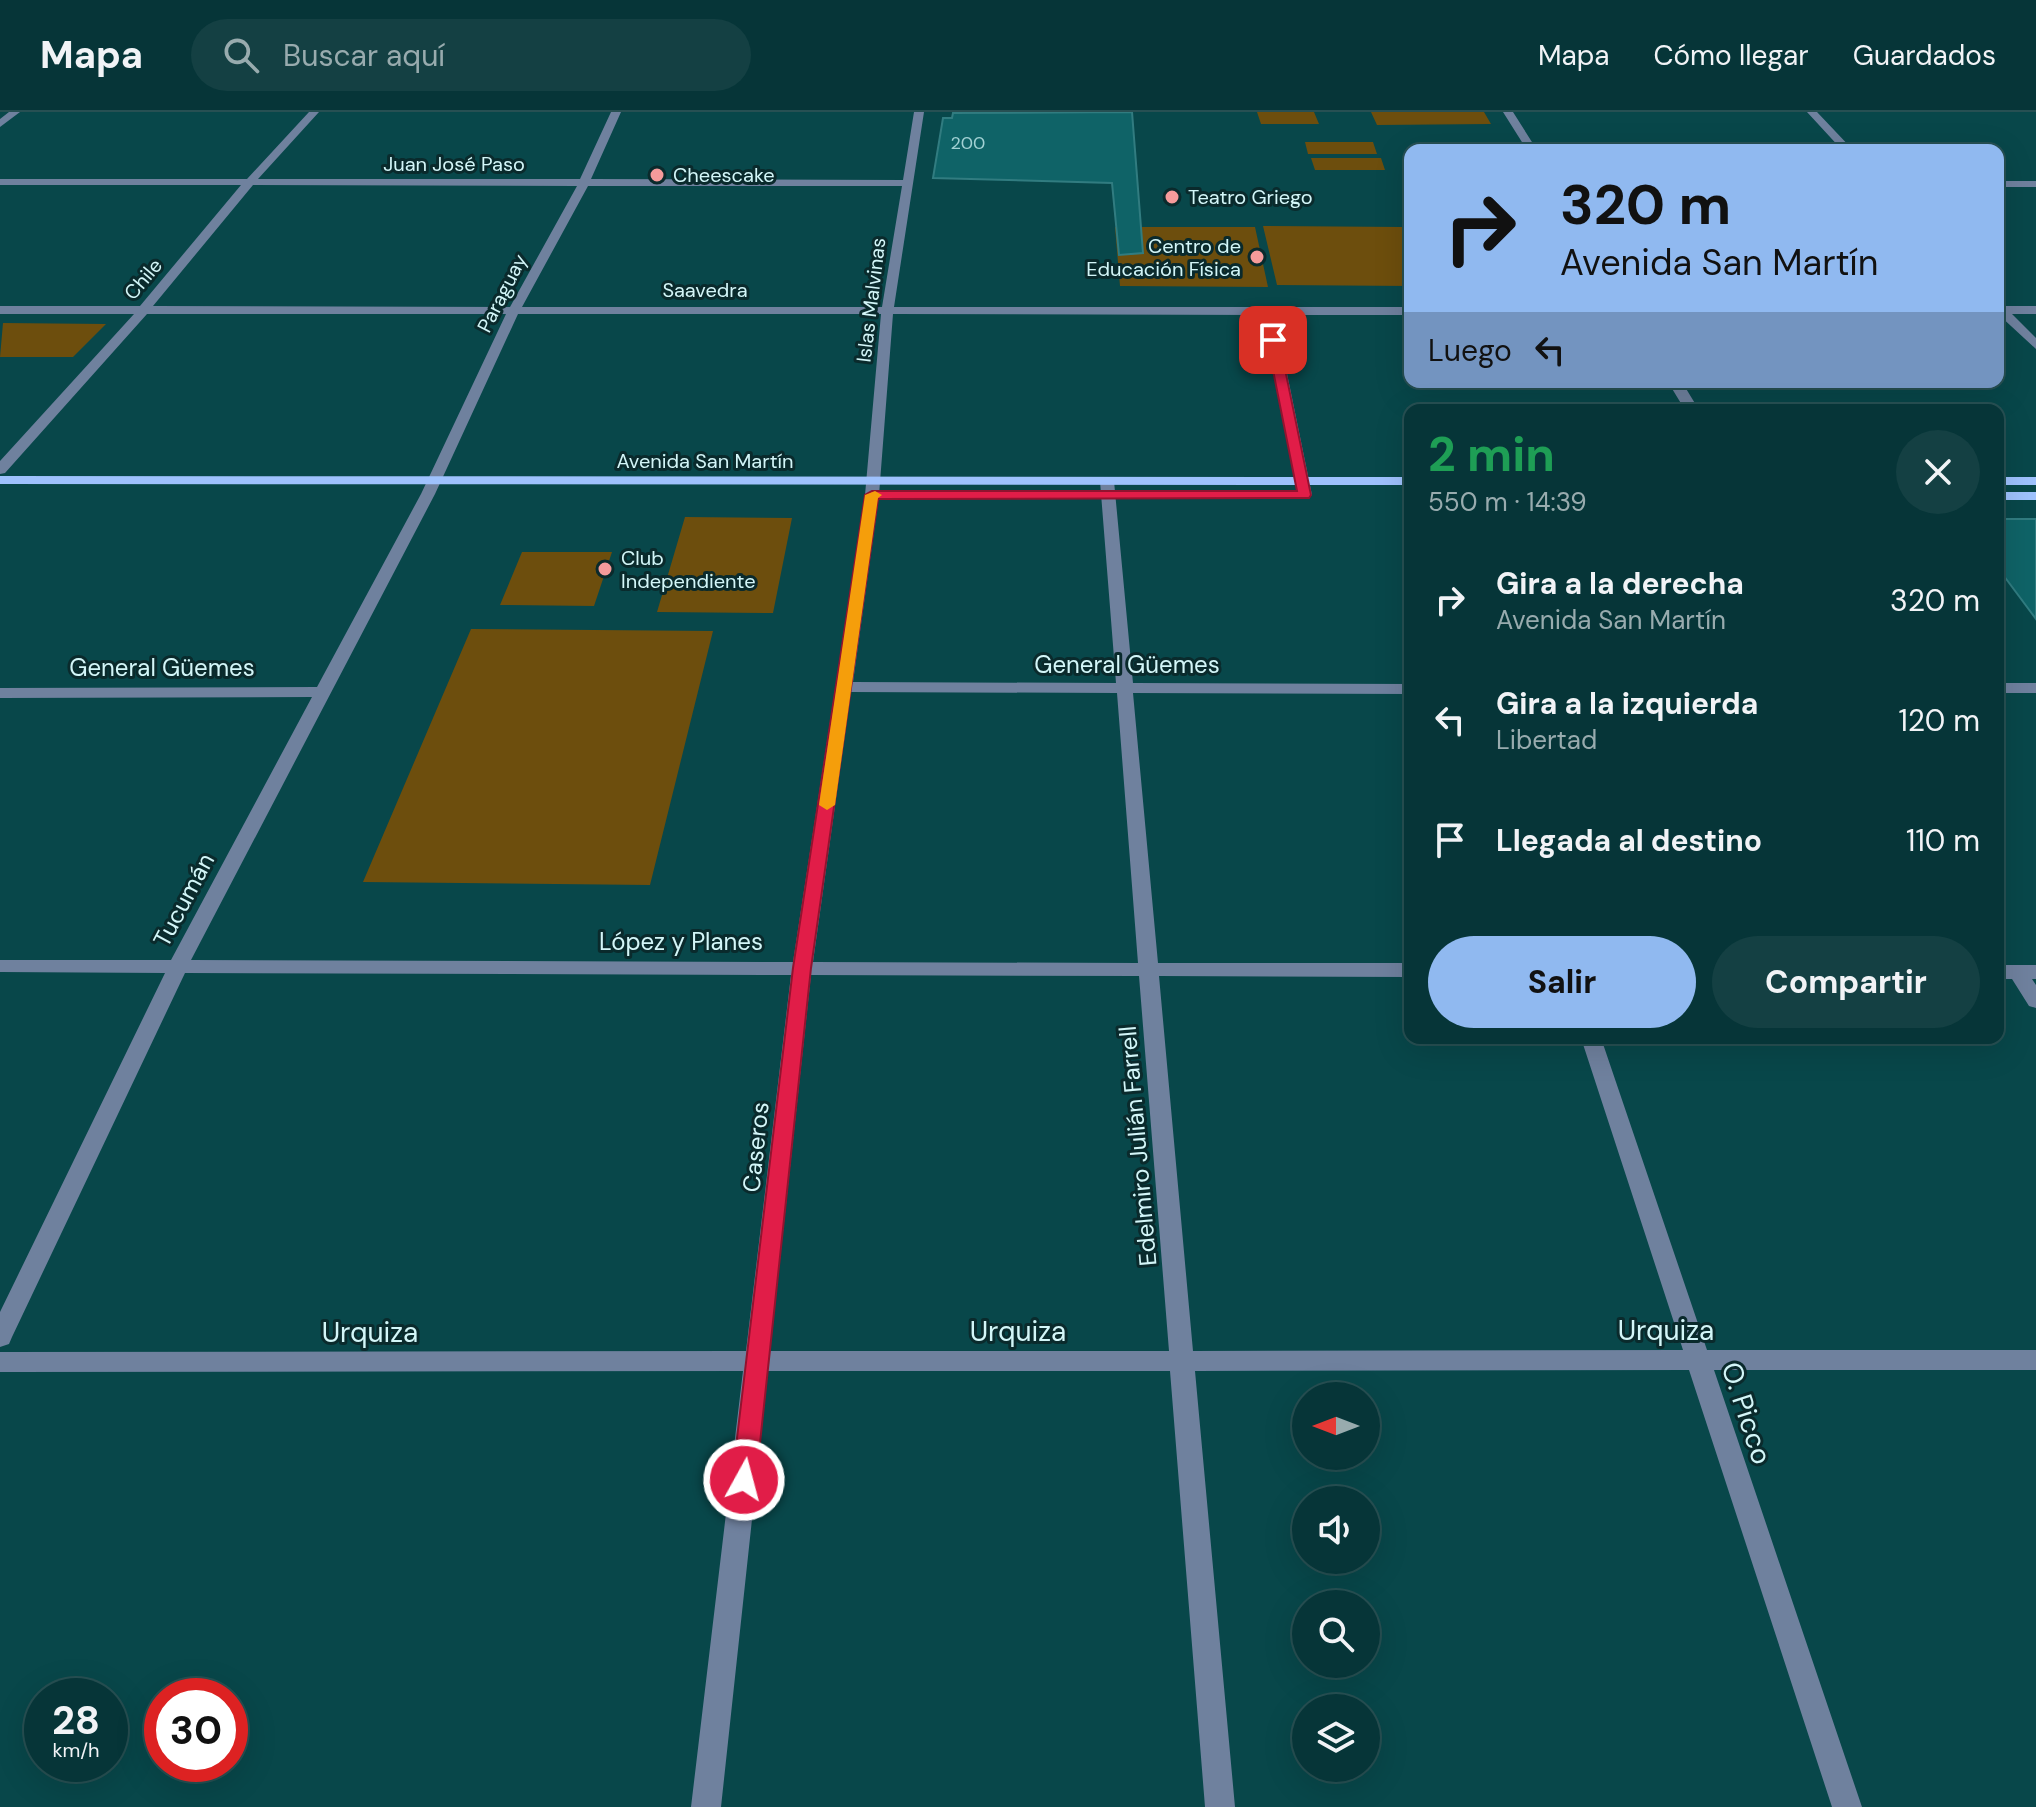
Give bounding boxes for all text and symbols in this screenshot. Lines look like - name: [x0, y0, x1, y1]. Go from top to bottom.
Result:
- search box: [191, 19, 751, 91]
- text: Mapa: [40, 30, 143, 80]
- icon: search: [219, 33, 263, 77]
- text: Buscar aquí: [283, 36, 445, 75]
- text: Mapa: [1538, 37, 1609, 74]
- text: Cómo llegar: [1653, 37, 1809, 74]
- text: Guardados: [1853, 37, 1996, 74]
- house number: 200: [951, 131, 985, 155]
- street label: Juan José Paso: [383, 151, 525, 177]
- place label: Cheescake: [673, 162, 775, 188]
- marker: Cheescake: [648, 166, 666, 184]
- text: 320 m: [1560, 168, 1731, 241]
- icon: right: [1428, 176, 1532, 280]
- place label: Teatro Griego: [1188, 184, 1313, 210]
- marker: Teatro Griego: [1163, 188, 1181, 206]
- place label: Centro de Educación Física: [1086, 233, 1241, 282]
- street label: Islas Malvinas: [850, 236, 892, 364]
- text: Avenida San Martín: [1560, 239, 1878, 286]
- marker: Centro de Educación Física: [1248, 248, 1266, 266]
- street label: Paraguay: [471, 249, 533, 337]
- street label: Chile: [118, 253, 168, 305]
- street label: Saavedra: [662, 277, 748, 303]
- pin: [1239, 306, 1307, 374]
- icon: arrive: [1251, 318, 1295, 362]
- icon: left: [1528, 328, 1572, 372]
- text: Luego: [1428, 331, 1512, 370]
- text: 2 min: [1428, 423, 1555, 486]
- button: close: [1896, 430, 1980, 514]
- street label: Avenida San Martín: [617, 448, 793, 474]
- text: 550 m · 14:39: [1428, 485, 1587, 519]
- place label: Club Independiente: [621, 545, 756, 594]
- marker: Club Independiente: [596, 560, 614, 578]
- text: Gira a la derecha: [1496, 564, 1744, 603]
- icon: right: [1428, 578, 1472, 622]
- text: 320 m: [1890, 581, 1980, 620]
- text: Avenida San Martín: [1496, 603, 1726, 637]
- street label: General Güemes: [1034, 649, 1220, 680]
- street label: General Güemes: [69, 652, 255, 683]
- text: Gira a la izquierda: [1496, 684, 1758, 723]
- icon: left: [1428, 698, 1472, 742]
- text: 120 m: [1898, 701, 1980, 740]
- text: Libertad: [1496, 723, 1597, 757]
- icon: arrive: [1428, 818, 1472, 862]
- text: Llegada al destino: [1496, 821, 1762, 860]
- text: 110 m: [1906, 821, 1980, 860]
- street label: Tucumán: [146, 848, 221, 952]
- street label: López y Planes: [599, 926, 763, 957]
- button: Salir: [1428, 936, 1696, 1028]
- button: Compartir: [1712, 936, 1980, 1028]
- street label: Edelmiro Julián Farrell: [1112, 1025, 1163, 1267]
- street label: Caseros: [735, 1100, 776, 1194]
- street label: Urquiza: [1618, 1312, 1714, 1349]
- street label: Urquiza: [970, 1313, 1066, 1350]
- street label: Urquiza: [322, 1314, 418, 1351]
- street label: O. Picco: [1713, 1357, 1780, 1469]
- north arrow: [1292, 1382, 1380, 1470]
- map controls: [1292, 1382, 1380, 1782]
- position arrow: [702, 1438, 786, 1522]
- button: sound: [1292, 1486, 1380, 1574]
- button: search: [1292, 1590, 1380, 1678]
- speed limit sign: 30: [144, 1678, 248, 1782]
- text: 28: [52, 1694, 100, 1746]
- button: layers: [1292, 1694, 1380, 1782]
- text: km/h: [52, 1737, 100, 1763]

